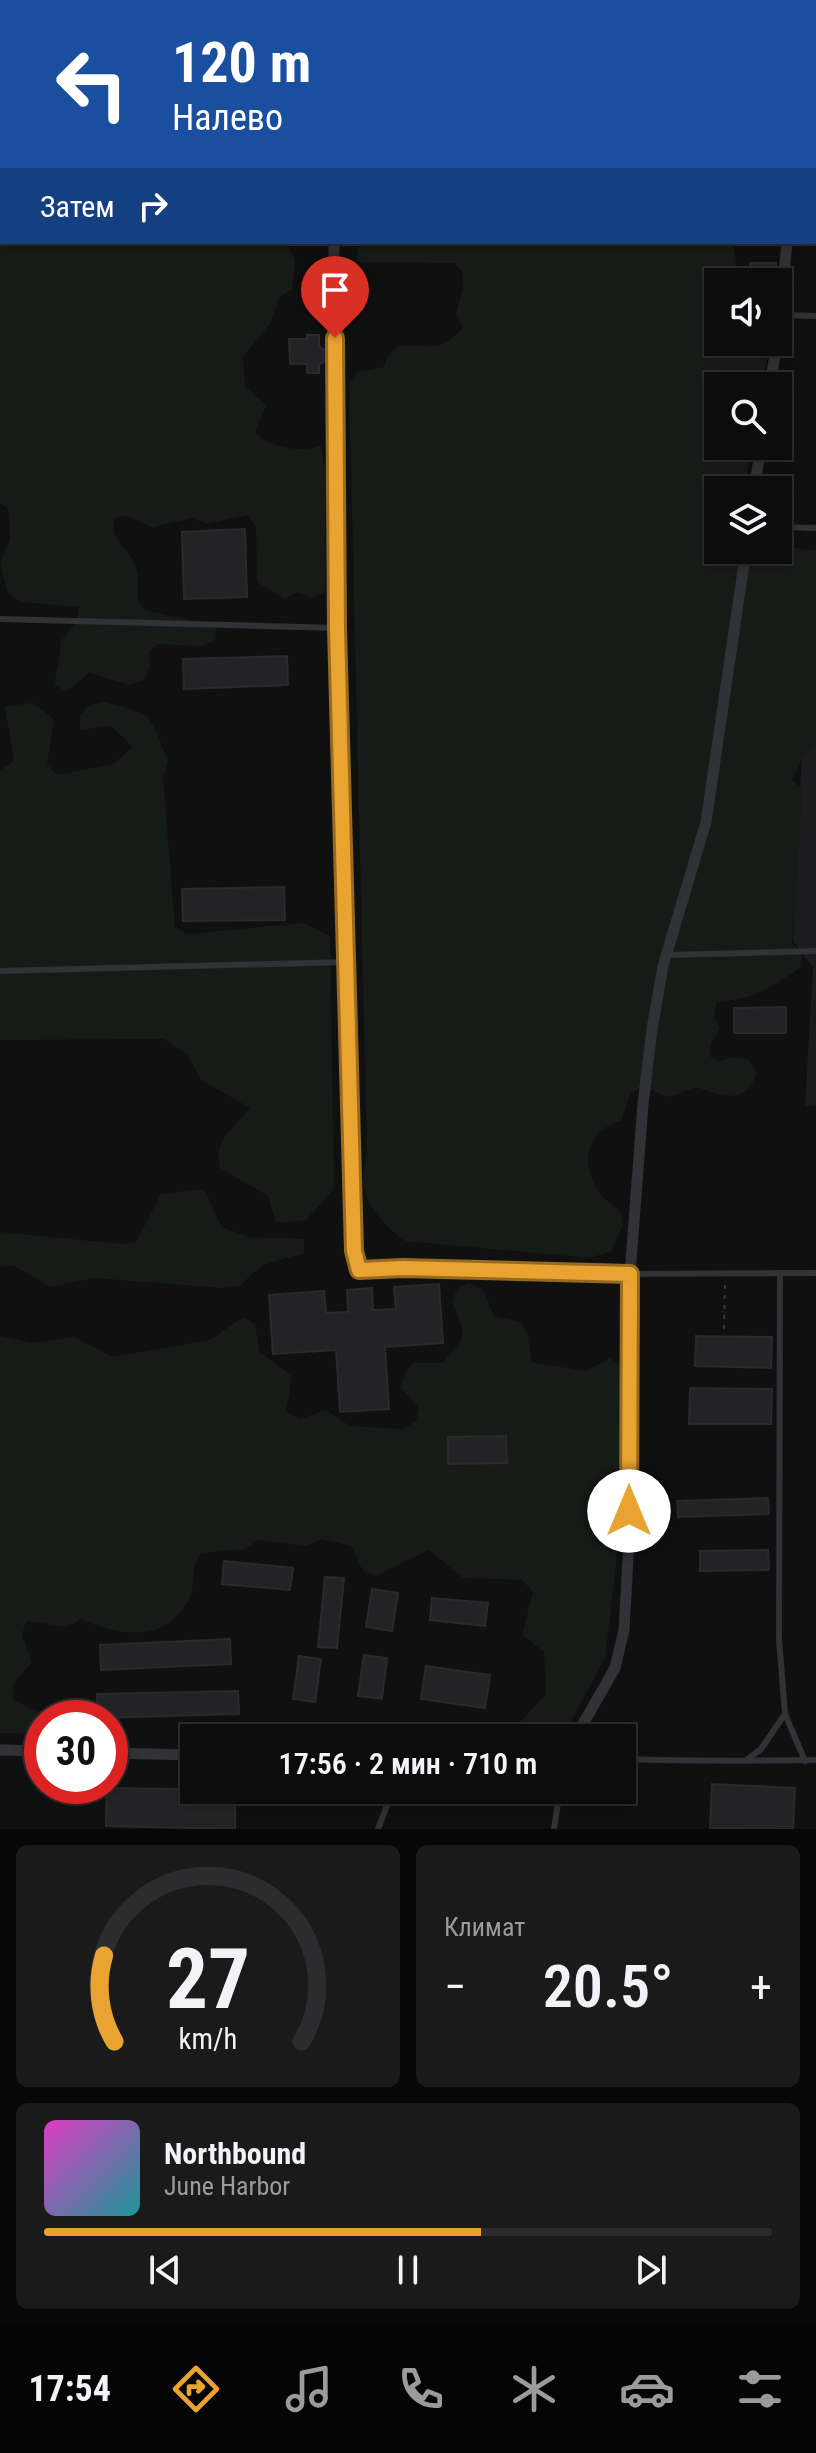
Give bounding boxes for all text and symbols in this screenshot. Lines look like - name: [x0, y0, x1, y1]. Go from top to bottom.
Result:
- text: 120 m: [172, 30, 311, 96]
- icon: left: [40, 32, 144, 136]
- text: Налево: [172, 97, 283, 139]
- icon: right: [131, 184, 175, 228]
- text: Затем: [40, 189, 115, 224]
- pin: [301, 256, 369, 338]
- icon: arrive: [313, 268, 357, 312]
- map controls: [704, 268, 792, 564]
- button: sound: [704, 268, 792, 356]
- button: search: [704, 372, 792, 460]
- button: layers: [704, 476, 792, 564]
- position arrow: [587, 1469, 671, 1553]
- speed limit sign: 30: [24, 1700, 128, 1804]
- text: 17:56 · 2 мин · 710 m: [279, 1746, 537, 1781]
- text: Климат: [444, 1912, 525, 1942]
- text: 27: [166, 1931, 250, 2028]
- text: 20.5°: [543, 1951, 673, 2022]
- text: −: [444, 1961, 466, 2013]
- text: +: [750, 1961, 772, 2013]
- text: km/h: [179, 2022, 237, 2056]
- text: Northbound: [164, 2136, 306, 2171]
- text: June Harbor: [164, 2171, 290, 2201]
- icon: previous: [143, 2248, 187, 2292]
- icon: pause: [386, 2248, 430, 2292]
- icon: next: [629, 2248, 673, 2292]
- icon: directions: [168, 2361, 224, 2417]
- icon: music: [281, 2361, 337, 2417]
- icon: phone: [393, 2361, 449, 2417]
- icon: climate: [506, 2361, 562, 2417]
- icon: car: [619, 2361, 675, 2417]
- icon: filters: [732, 2361, 788, 2417]
- text: 17:54: [28, 2368, 111, 2410]

